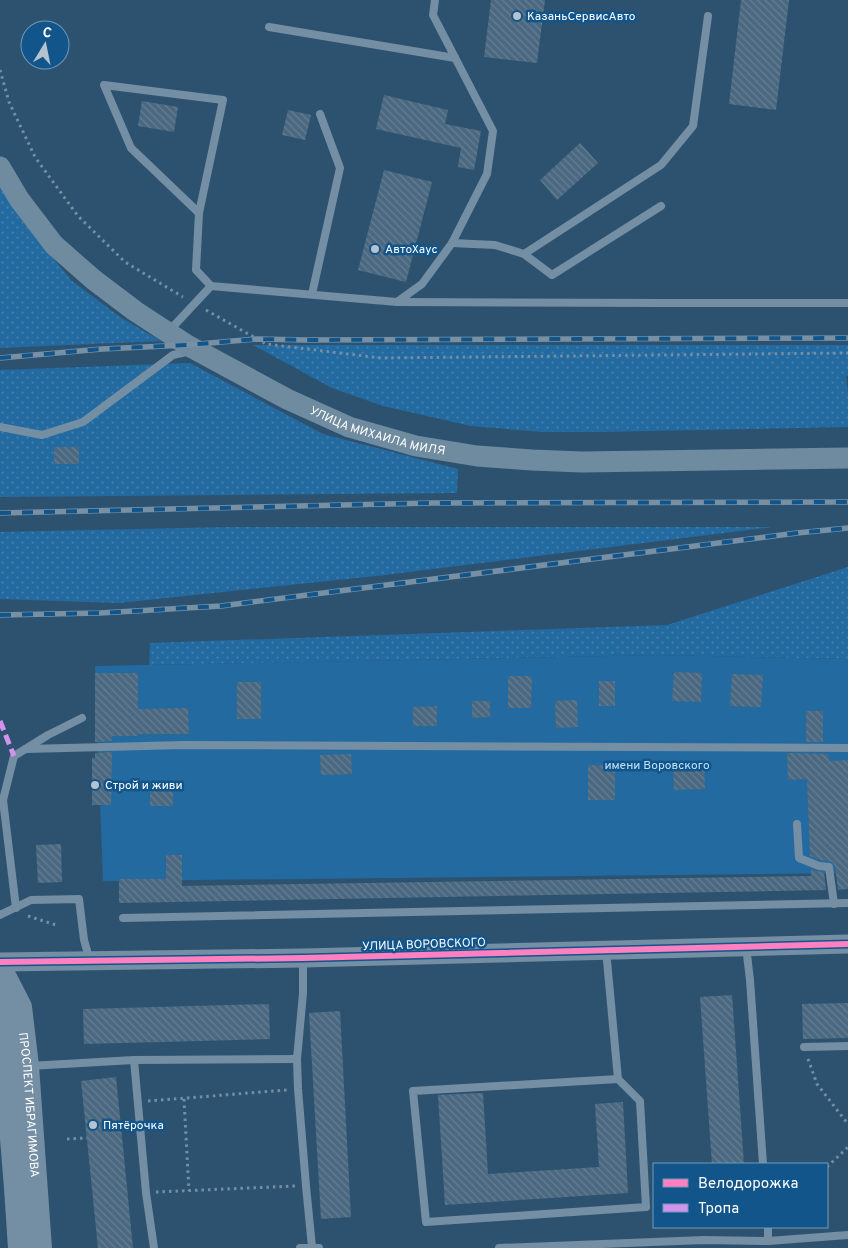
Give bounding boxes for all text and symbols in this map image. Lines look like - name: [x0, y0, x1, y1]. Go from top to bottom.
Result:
- place label: КазаньСервисАвто: [527, 9, 636, 25]
- marker: КазаньСервисАвто: [511, 10, 523, 22]
- north arrow: [20, 20, 70, 70]
- text: С: [41, 25, 53, 43]
- place label: АвтоХаус: [385, 242, 437, 258]
- marker: АвтоХаус: [369, 243, 381, 255]
- street label: УЛИЦА МИХАИЛА МИЛЯ: [307, 403, 446, 460]
- park label: имени Воровского: [604, 758, 710, 774]
- place label: Строй и живи: [105, 778, 183, 794]
- marker: Строй и живи: [89, 779, 101, 791]
- street label: УЛИЦА ВОРОВСКОГО: [362, 935, 486, 955]
- street label: ПРОСПЕКТ ИБРАГИМОВА: [14, 1031, 42, 1178]
- place label: Пятёрочка: [103, 1118, 164, 1134]
- marker: Пятёрочка: [87, 1119, 99, 1131]
- legend: [653, 1163, 828, 1228]
- text: Велодорожка: [698, 1175, 798, 1194]
- text: Тропа: [698, 1200, 739, 1219]

